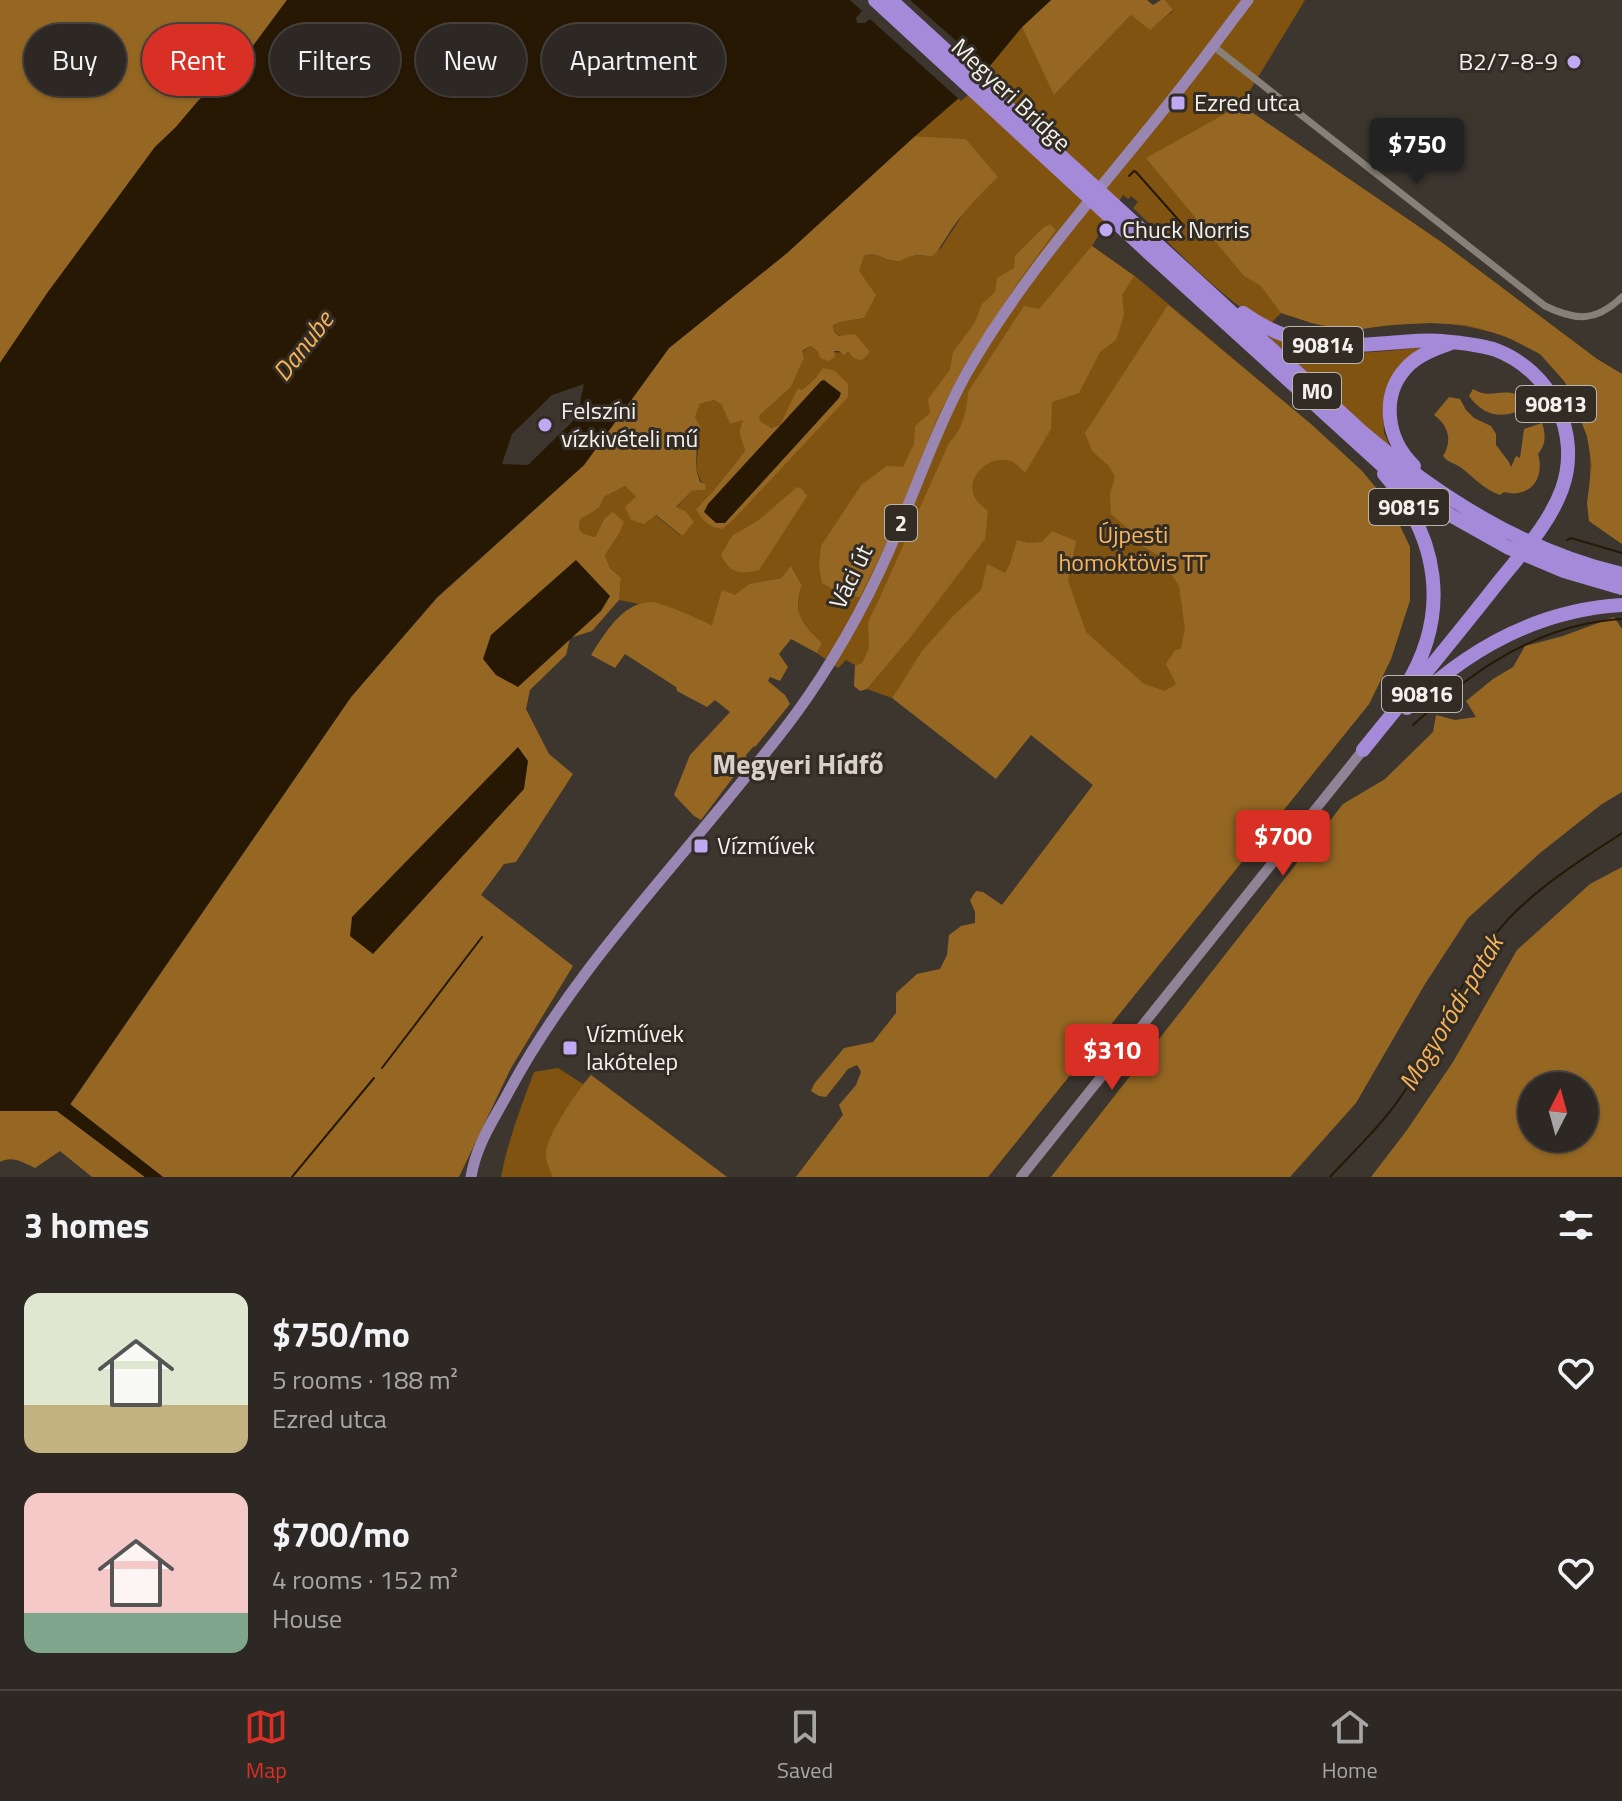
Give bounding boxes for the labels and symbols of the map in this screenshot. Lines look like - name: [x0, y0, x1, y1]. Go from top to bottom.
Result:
- street label: Megyeri Bridge: [944, 29, 1080, 159]
- place label: B2/7-8-9: [1459, 43, 1558, 79]
- marker: B2/7-8-9: [1565, 53, 1583, 71]
- place label: Ezred utca: [1194, 84, 1300, 120]
- marker: Ezred utca: [1169, 94, 1187, 112]
- pin: $750: [1370, 118, 1464, 186]
- place label: Chuck Norris: [1122, 211, 1250, 247]
- marker: Chuck Norris: [1097, 221, 1115, 239]
- water label: Danube: [263, 301, 344, 389]
- road number: 90814: [1283, 327, 1363, 363]
- road number: M0: [1293, 373, 1341, 409]
- road number: 90813: [1516, 386, 1596, 422]
- place label: Felszíni vízkivételi mű: [561, 392, 698, 456]
- marker: Felszíni vízkivételi mű: [536, 416, 554, 434]
- road number: 90815: [1369, 489, 1449, 525]
- road number: 2: [885, 505, 917, 541]
- park label: Újpesti homoktövis TT: [1058, 516, 1208, 580]
- street label: Váci út: [819, 538, 881, 615]
- road number: 90816: [1382, 676, 1462, 712]
- district label: Megyeri Hídfő: [712, 742, 884, 785]
- pin: $700: [1236, 810, 1330, 878]
- place label: Vízművek: [717, 827, 815, 863]
- marker: Vízművek: [692, 837, 710, 855]
- water label: Mogyoródi-patak: [1389, 924, 1514, 1098]
- place label: Vízművek lakótelep: [586, 1015, 684, 1079]
- pin: $310: [1065, 1024, 1159, 1092]
- marker: Vízművek lakótelep: [561, 1039, 579, 1057]
- north arrow: [1518, 1072, 1598, 1152]

